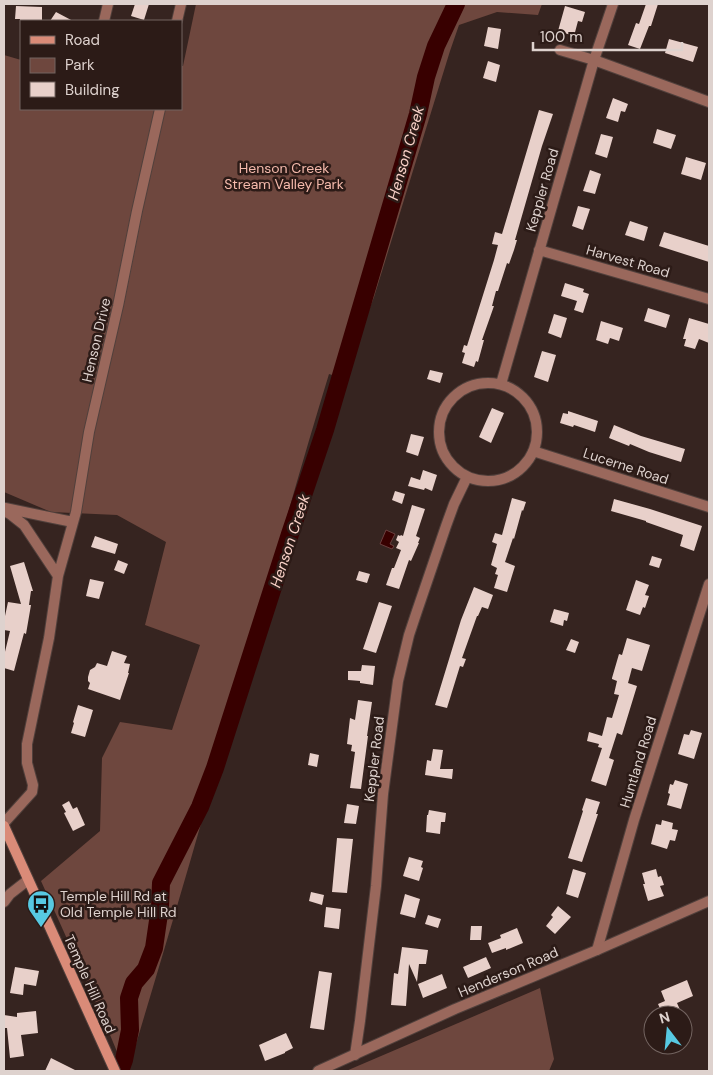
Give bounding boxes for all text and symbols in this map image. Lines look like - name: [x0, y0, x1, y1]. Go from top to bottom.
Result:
- legend: [20, 20, 182, 110]
- scale bar: [533, 20, 682, 52]
- text: 100 m: [540, 27, 583, 47]
- text: Road: [65, 30, 100, 50]
- text: Park: [65, 55, 95, 75]
- text: Building: [65, 80, 120, 100]
- water label: Henson Creek: [383, 103, 429, 203]
- street label: Keppler Road: [522, 146, 562, 234]
- park label: Henson Creek Stream Valley Park: [224, 159, 344, 193]
- street label: Harvest Road: [584, 241, 672, 281]
- street label: Henson Drive: [78, 296, 114, 384]
- street label: Lucerne Road: [581, 444, 671, 488]
- water label: Henson Creek: [265, 491, 315, 590]
- street label: Huntland Road: [616, 714, 660, 810]
- street label: Keppler Road: [360, 715, 388, 803]
- place label: Temple Hill Rd at Old Temple Hill Rd: [60, 887, 177, 921]
- bus stop icon: Temple Hill Rd at Old Temple Hill Rd: [26, 889, 56, 928]
- street label: Temple Hill Road: [60, 932, 120, 1036]
- street label: Henderson Road: [455, 943, 561, 1001]
- north arrow: [643, 1005, 693, 1055]
- text: N: [657, 1007, 672, 1028]

